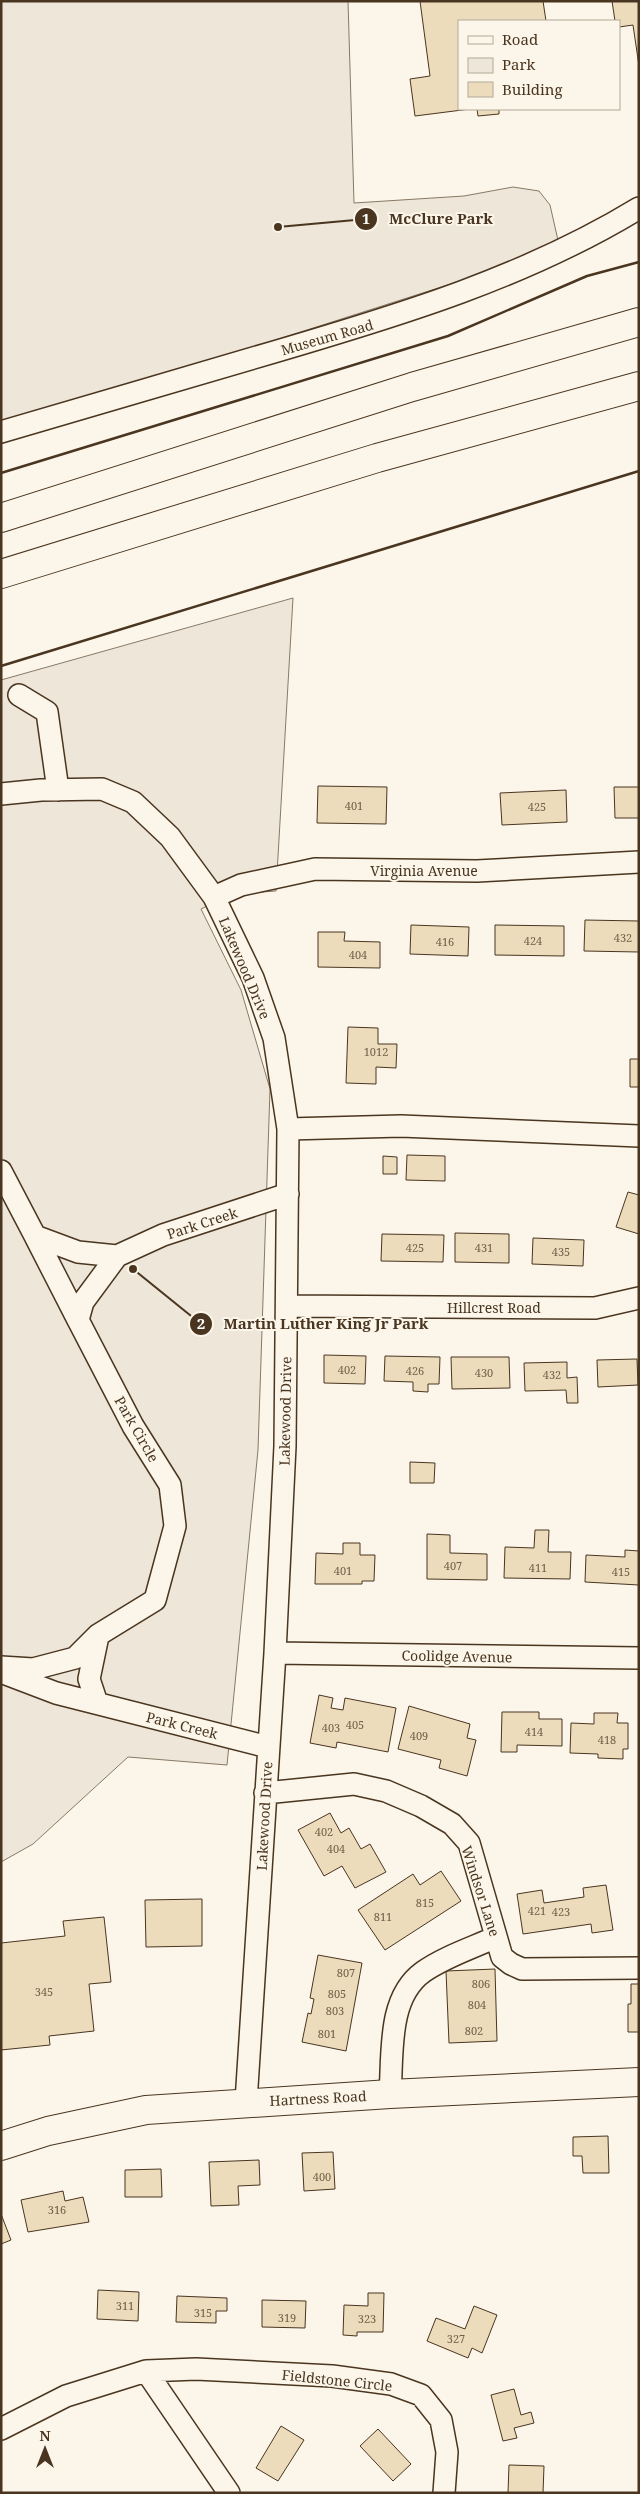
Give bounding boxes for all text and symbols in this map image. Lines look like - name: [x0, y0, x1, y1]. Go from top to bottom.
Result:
- legend: [458, 20, 620, 110]
- text: Road: [502, 29, 538, 49]
- text: Park: [502, 54, 536, 74]
- text: Building: [502, 79, 563, 99]
- callout: McClure Park: [354, 204, 502, 234]
- text: 1: [362, 208, 370, 228]
- text: McClure Park: [389, 208, 493, 228]
- street label: Museum Road: [279, 315, 376, 359]
- house number: 401: [345, 798, 363, 813]
- house number: 425: [528, 799, 546, 814]
- street label: Virginia Avenue: [370, 861, 478, 880]
- street label: Lakewood Drive: [215, 914, 275, 1022]
- house number: 432: [614, 930, 632, 945]
- house number: 424: [524, 933, 542, 948]
- house number: 416: [436, 934, 454, 949]
- house number: 404: [349, 947, 367, 962]
- house number: 1012: [364, 1044, 388, 1059]
- street label: Park Creek: [164, 1202, 240, 1243]
- house number: 425: [406, 1240, 424, 1255]
- house number: 431: [475, 1240, 493, 1255]
- house number: 435: [552, 1244, 570, 1259]
- street label: Hillcrest Road: [447, 1298, 541, 1317]
- callout: Martin Luther King Jr Park: [189, 1309, 439, 1339]
- text: 2: [197, 1313, 205, 1333]
- text: Martin Luther King Jr Park: [224, 1313, 429, 1333]
- street label: Lakewood Drive: [275, 1356, 295, 1466]
- house number: 402: [338, 1362, 356, 1377]
- house number: 426: [406, 1363, 424, 1378]
- house number: 430: [475, 1365, 493, 1380]
- house number: 432: [543, 1367, 561, 1382]
- street label: Park Circle: [110, 1393, 164, 1465]
- house number: 407: [444, 1558, 462, 1573]
- house number: 411: [529, 1560, 547, 1575]
- house number: 401: [334, 1563, 352, 1578]
- house number: 415: [612, 1564, 630, 1579]
- street label: Coolidge Avenue: [401, 1646, 513, 1666]
- street label: Park Creek: [144, 1707, 221, 1743]
- house number: 405: [346, 1717, 364, 1732]
- house number: 403: [322, 1720, 340, 1735]
- house number: 414: [525, 1724, 543, 1739]
- house number: 409: [410, 1728, 428, 1743]
- house number: 418: [598, 1732, 616, 1747]
- street label: Lakewood Drive: [252, 1761, 276, 1871]
- house number: 402: [315, 1824, 333, 1839]
- house number: 404: [327, 1841, 345, 1856]
- street label: Windsor Lane: [457, 1843, 505, 1939]
- house number: 815: [416, 1895, 434, 1910]
- house number: 421: [528, 1903, 546, 1918]
- house number: 423: [552, 1904, 570, 1919]
- house number: 811: [374, 1909, 392, 1924]
- house number: 807: [337, 1965, 355, 1980]
- house number: 806: [472, 1976, 490, 1991]
- house number: 345: [35, 1984, 53, 1999]
- house number: 805: [328, 1986, 346, 2001]
- house number: 804: [468, 1997, 486, 2012]
- house number: 803: [326, 2003, 344, 2018]
- house number: 802: [465, 2023, 483, 2038]
- house number: 801: [318, 2026, 336, 2041]
- street label: Hartness Road: [269, 2086, 367, 2110]
- house number: 400: [313, 2169, 331, 2184]
- house number: 316: [48, 2202, 66, 2217]
- house number: 311: [116, 2298, 134, 2313]
- house number: 315: [194, 2305, 212, 2320]
- house number: 319: [278, 2310, 296, 2325]
- house number: 323: [358, 2311, 376, 2326]
- house number: 327: [447, 2331, 465, 2346]
- street label: Fieldstone Circle: [281, 2365, 393, 2395]
- north arrow: [20, 2424, 70, 2474]
- text: N: [39, 2426, 51, 2445]

